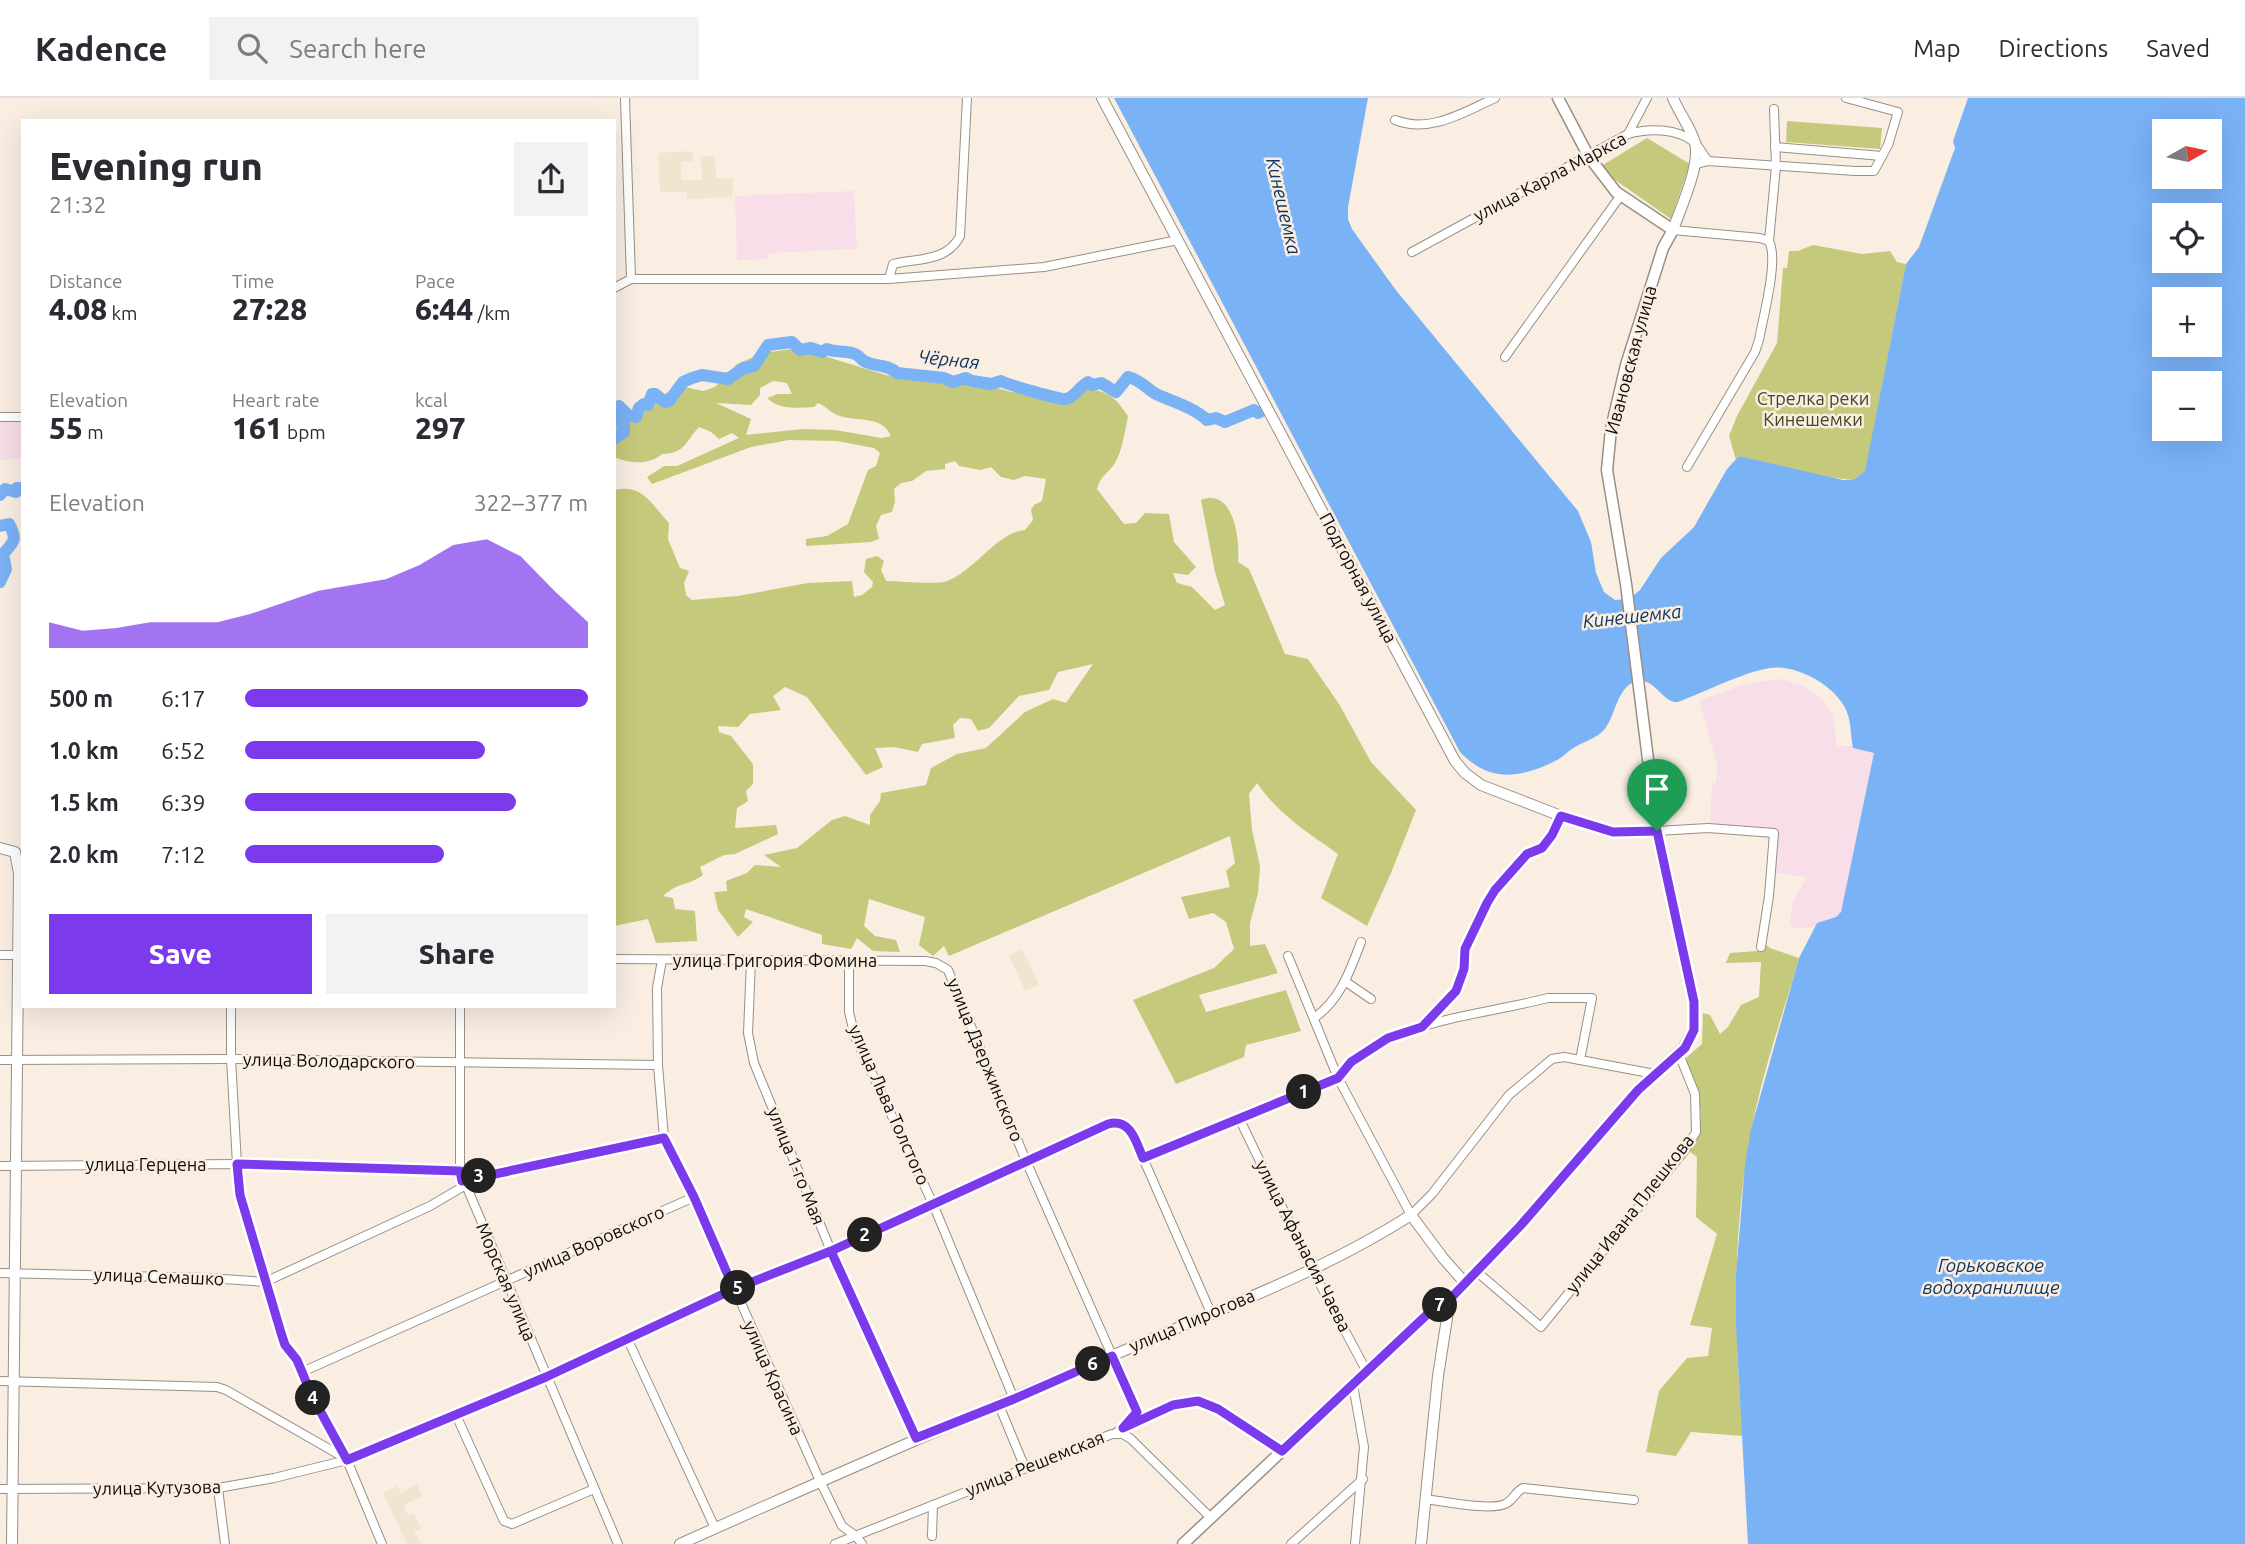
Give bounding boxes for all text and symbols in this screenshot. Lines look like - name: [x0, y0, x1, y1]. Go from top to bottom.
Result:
- search box: [209, 17, 699, 80]
- icon: search: [233, 29, 271, 67]
- text: Kadence: [35, 30, 167, 67]
- text: Search here: [289, 34, 427, 63]
- text: Map: [1913, 35, 1960, 62]
- text: Directions: [1998, 35, 2108, 62]
- text: Saved: [2146, 35, 2210, 62]
- north arrow: [2152, 119, 2222, 189]
- map controls: [2152, 119, 2222, 441]
- street label: улица Карла Маркса: [1470, 127, 1629, 225]
- button: share: [514, 142, 588, 216]
- text: Evening run: [49, 145, 263, 187]
- water label: Кинешемка: [1262, 155, 1306, 257]
- text: 21:32: [49, 192, 107, 217]
- button: locate: [2152, 203, 2222, 273]
- text: Distance: [49, 270, 123, 292]
- text: Time: [232, 270, 274, 292]
- text: Pace: [415, 270, 455, 292]
- street label: Ивановская улица: [1601, 283, 1659, 436]
- button: +: [2152, 287, 2222, 357]
- text: 4.08: [49, 292, 107, 326]
- text: 27:28: [232, 292, 307, 326]
- text: 6:44: [415, 292, 473, 326]
- text: km: [107, 302, 137, 324]
- text: /km: [473, 302, 511, 324]
- water label: Чёрная: [917, 345, 981, 373]
- button: −: [2152, 371, 2222, 441]
- park label: Стрелка реки Кинешемки: [1757, 388, 1869, 429]
- text: Elevation: [49, 389, 128, 411]
- text: Heart rate: [232, 389, 319, 411]
- text: kcal: [415, 389, 448, 411]
- text: 55: [49, 411, 83, 445]
- text: 161: [232, 411, 283, 445]
- text: 297: [415, 411, 466, 445]
- text: m: [83, 421, 104, 443]
- text: bpm: [283, 421, 326, 443]
- text: Elevation: [49, 490, 145, 515]
- text: 322–377 m: [474, 490, 588, 515]
- street label: Подгорная улица: [1316, 509, 1402, 646]
- water label: Кинешемка: [1582, 600, 1682, 632]
- text: 500 m: [49, 686, 113, 711]
- text: 6:17: [161, 686, 206, 711]
- text: 1.0 km: [49, 738, 119, 763]
- text: 6:52: [161, 738, 206, 763]
- pin: [1627, 759, 1687, 831]
- icon: arrive: [1638, 770, 1676, 808]
- text: 1.5 km: [49, 790, 119, 815]
- text: 6:39: [161, 790, 206, 815]
- text: 2.0 km: [49, 842, 119, 867]
- text: 7:12: [161, 842, 206, 867]
- button: Save: [49, 914, 312, 994]
- button: Share: [326, 914, 588, 994]
- street label: улица Григория Фомина: [673, 950, 877, 970]
- street label: улица Дзержинского: [944, 975, 1028, 1144]
- street label: улица Льва Толстого: [845, 1021, 934, 1188]
- street label: улица Володарского: [243, 1048, 415, 1072]
- pin: 1: [1286, 1074, 1322, 1110]
- text: 1: [1298, 1080, 1309, 1102]
- street label: улица 1-го Мая: [764, 1104, 830, 1227]
- street label: улица Ивана Плешкова: [1561, 1130, 1697, 1297]
- street label: улица Герцена: [85, 1154, 207, 1174]
- street label: улица Афанасия Чаева: [1252, 1156, 1356, 1335]
- pin: 3: [462, 1158, 496, 1194]
- text: 3: [473, 1164, 484, 1186]
- street label: улица Воровского: [520, 1201, 667, 1281]
- pin: 2: [848, 1218, 882, 1252]
- street label: Морская улица: [473, 1219, 541, 1344]
- text: 2: [859, 1223, 870, 1245]
- water label: Горьковское водохранилище: [1922, 1254, 2060, 1298]
- street label: улица Семашко: [93, 1264, 225, 1288]
- pin: 5: [720, 1270, 756, 1306]
- text: 5: [732, 1276, 743, 1298]
- street label: улица Пирогова: [1126, 1285, 1257, 1356]
- pin: 7: [1422, 1288, 1458, 1322]
- text: 7: [1434, 1293, 1445, 1315]
- street label: улица Красина: [740, 1317, 808, 1438]
- pin: 6: [1076, 1346, 1110, 1382]
- text: 6: [1087, 1352, 1098, 1374]
- pin: 4: [296, 1380, 330, 1416]
- text: 4: [307, 1386, 318, 1408]
- street label: улица Решемская: [962, 1426, 1107, 1500]
- street label: улица Кутузова: [93, 1476, 221, 1498]

